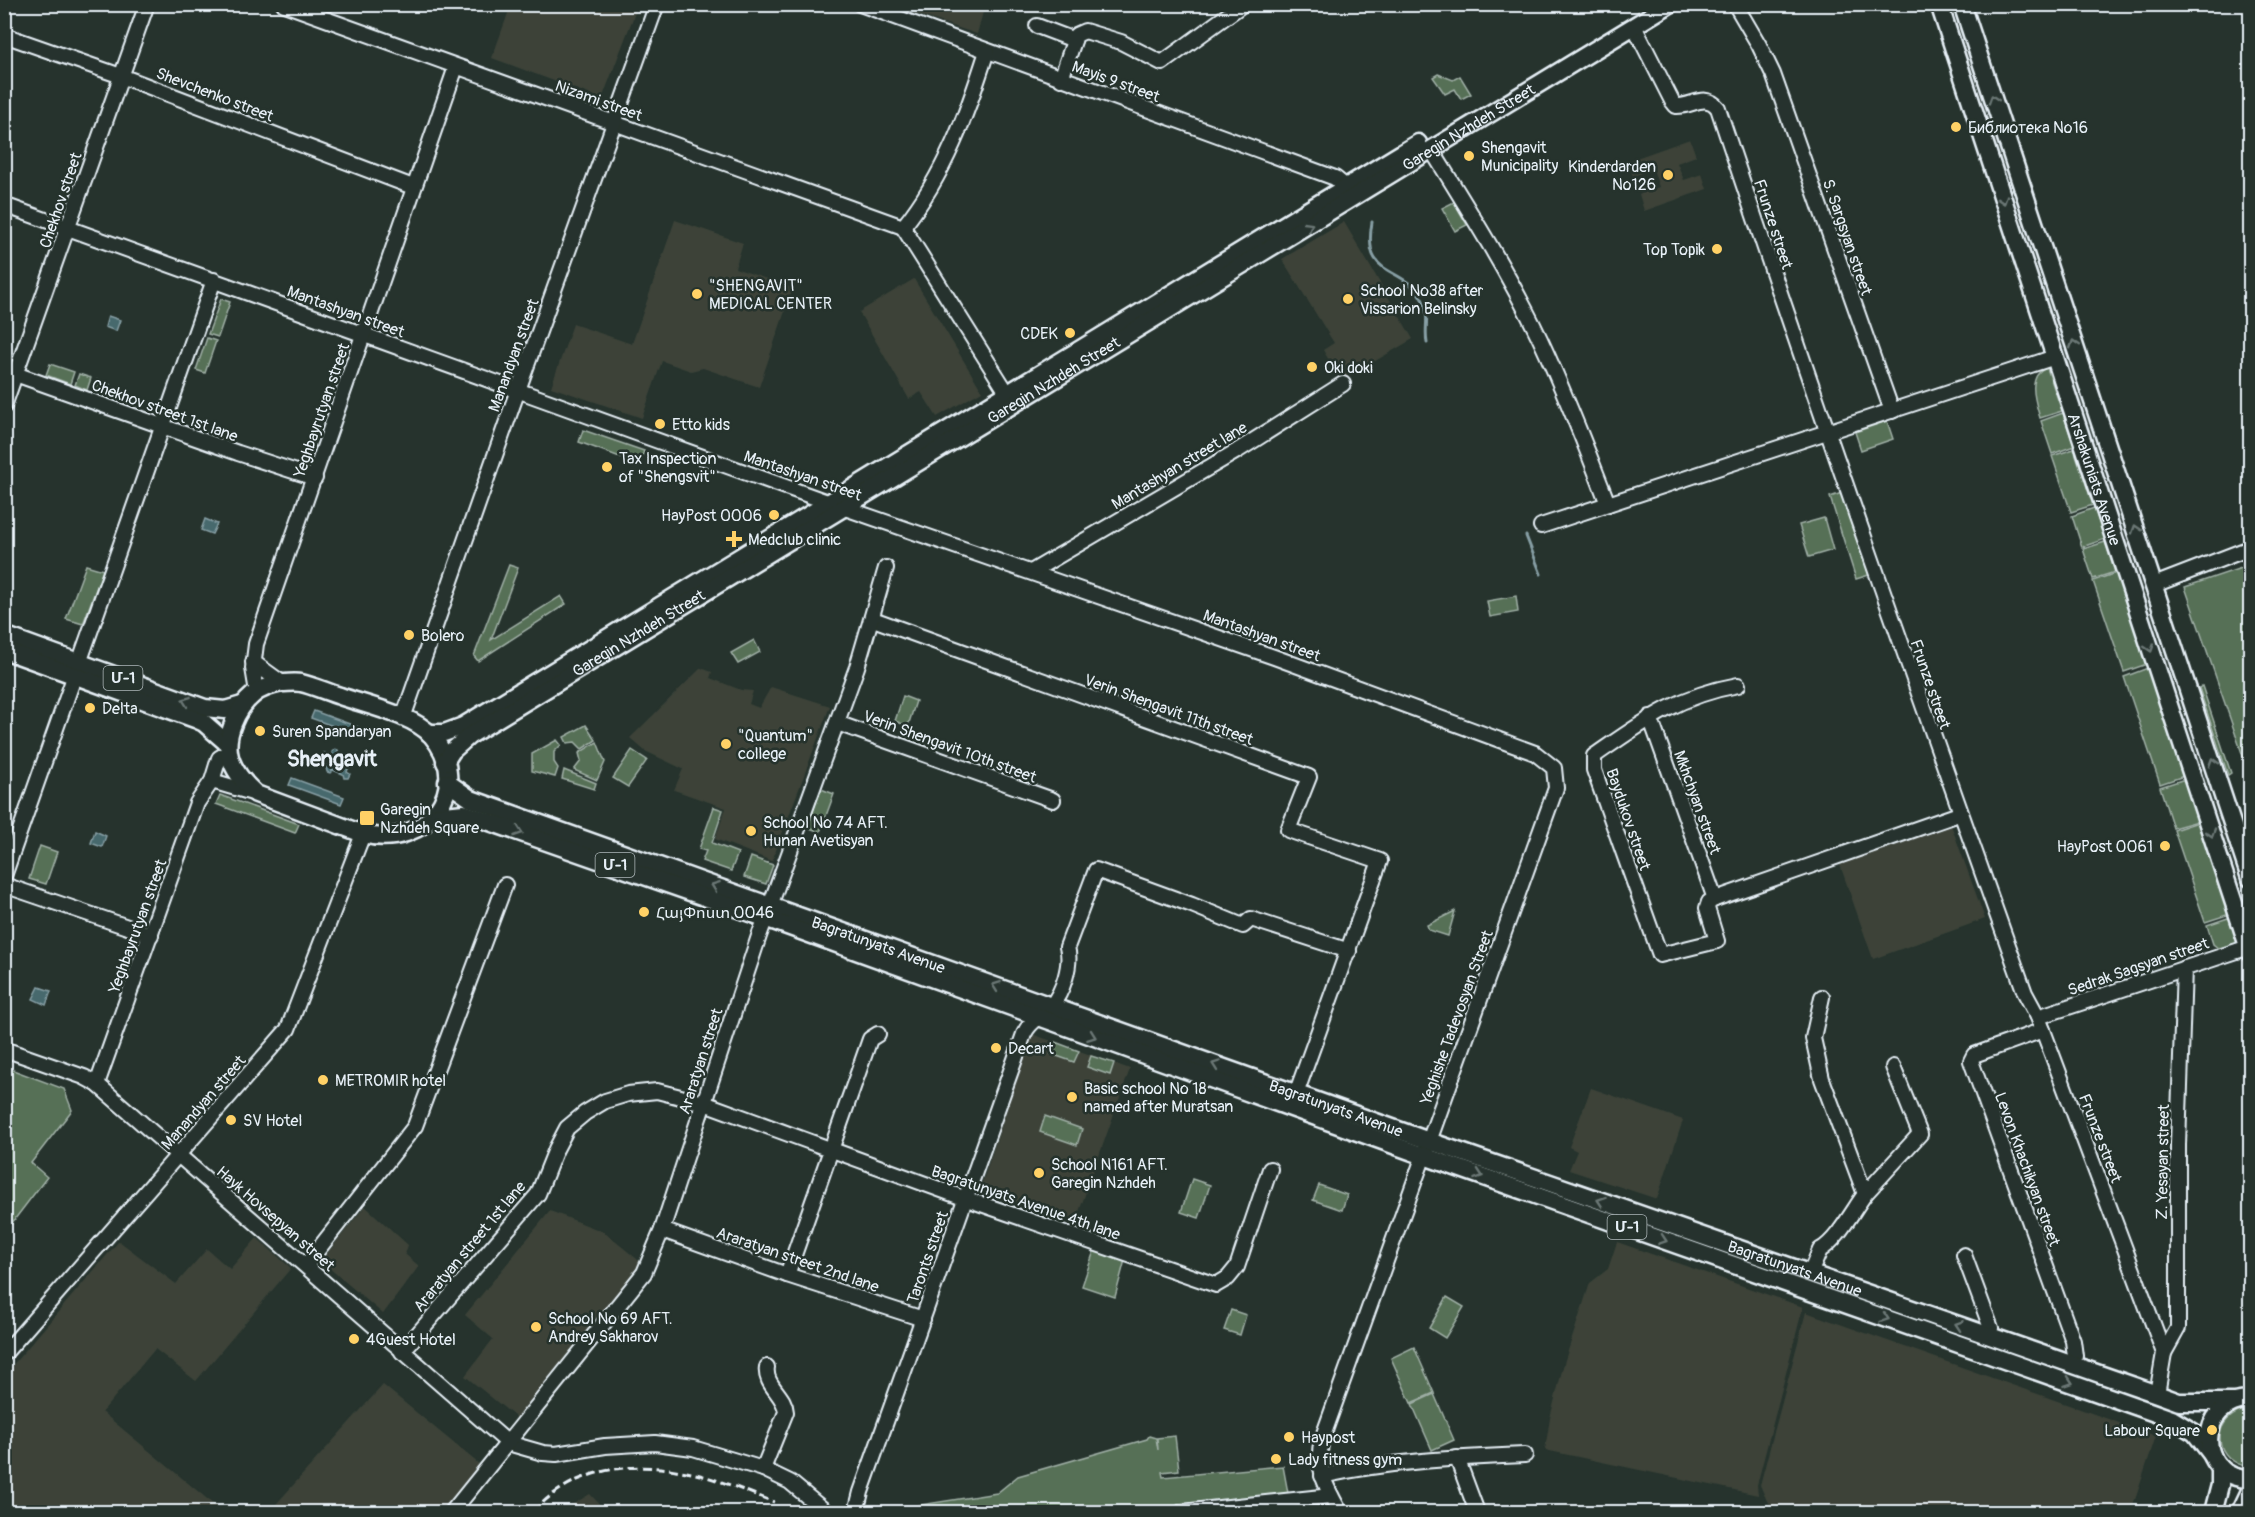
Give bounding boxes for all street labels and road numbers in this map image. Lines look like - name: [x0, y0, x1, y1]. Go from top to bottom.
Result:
- street label: Mayis 9 street: [1069, 57, 1163, 107]
- street label: Shevchenko street: [153, 63, 277, 127]
- street label: Nizami street: [552, 76, 645, 126]
- street label: Garegin Nzhdeh Street: [1399, 79, 1539, 176]
- street label: Chekhov street: [35, 149, 87, 251]
- street label: Frunze street: [1749, 177, 1797, 272]
- street label: S. Sargsyan street: [1818, 177, 1876, 299]
- street label: Mantashyan street: [284, 281, 408, 343]
- street label: Manandyan street: [484, 296, 544, 415]
- street label: Garegin Nzhdeh Street: [984, 332, 1124, 429]
- street label: Yeghbayrutyan street: [289, 340, 355, 481]
- street label: Chekhov street 1st lane: [89, 375, 241, 447]
- street label: Arshakuniats Avenue: [2063, 411, 2125, 548]
- street label: Mantashyan street lane: [1108, 417, 1251, 514]
- street label: Mantashyan street: [741, 446, 865, 506]
- street label: Garegin Nzhdeh Street: [569, 585, 709, 682]
- street label: Mantashyan street: [1200, 605, 1324, 667]
- street label: Frunze street: [1905, 637, 1955, 732]
- road number: Մ-1: [104, 666, 142, 690]
- street label: Verin Shengavit 11th street: [1081, 670, 1256, 750]
- street label: Verin Shengavit 10th street: [860, 706, 1040, 788]
- street label: Mkhchyan street: [1669, 748, 1725, 857]
- street label: Baydukov street: [1601, 766, 1655, 873]
- road number: Մ-1: [596, 853, 634, 877]
- street label: Yeghbayrutyan street: [104, 856, 172, 997]
- street label: Bagratunyats Avenue: [808, 912, 948, 978]
- street label: Yeghishe Tadevosyan Street: [1416, 927, 1498, 1108]
- street label: Sedrak Sagsyan street: [2065, 933, 2212, 1000]
- street label: Araratyan street: [674, 1005, 728, 1117]
- street label: Manandyan street: [157, 1051, 251, 1154]
- street label: Bagratunyats Avenue: [1266, 1076, 1405, 1142]
- street label: Levon Khachikyan street: [1990, 1090, 2064, 1250]
- street label: Frunze street: [2074, 1091, 2126, 1186]
- street label: Z. Yesayan street: [2152, 1104, 2174, 1220]
- street label: Bagratunyats Avenue 4th lane: [929, 1161, 1123, 1245]
- street label: Hayk Hovsepyan street: [212, 1162, 339, 1276]
- street label: Araratyan street 1st lane: [409, 1177, 530, 1316]
- street label: Taronts street: [903, 1208, 953, 1306]
- road number: Մ-1: [1608, 1215, 1646, 1239]
- street label: Araratyan street 2nd lane: [714, 1223, 882, 1297]
- street label: Bagratunyats Avenue: [1725, 1237, 1864, 1302]

